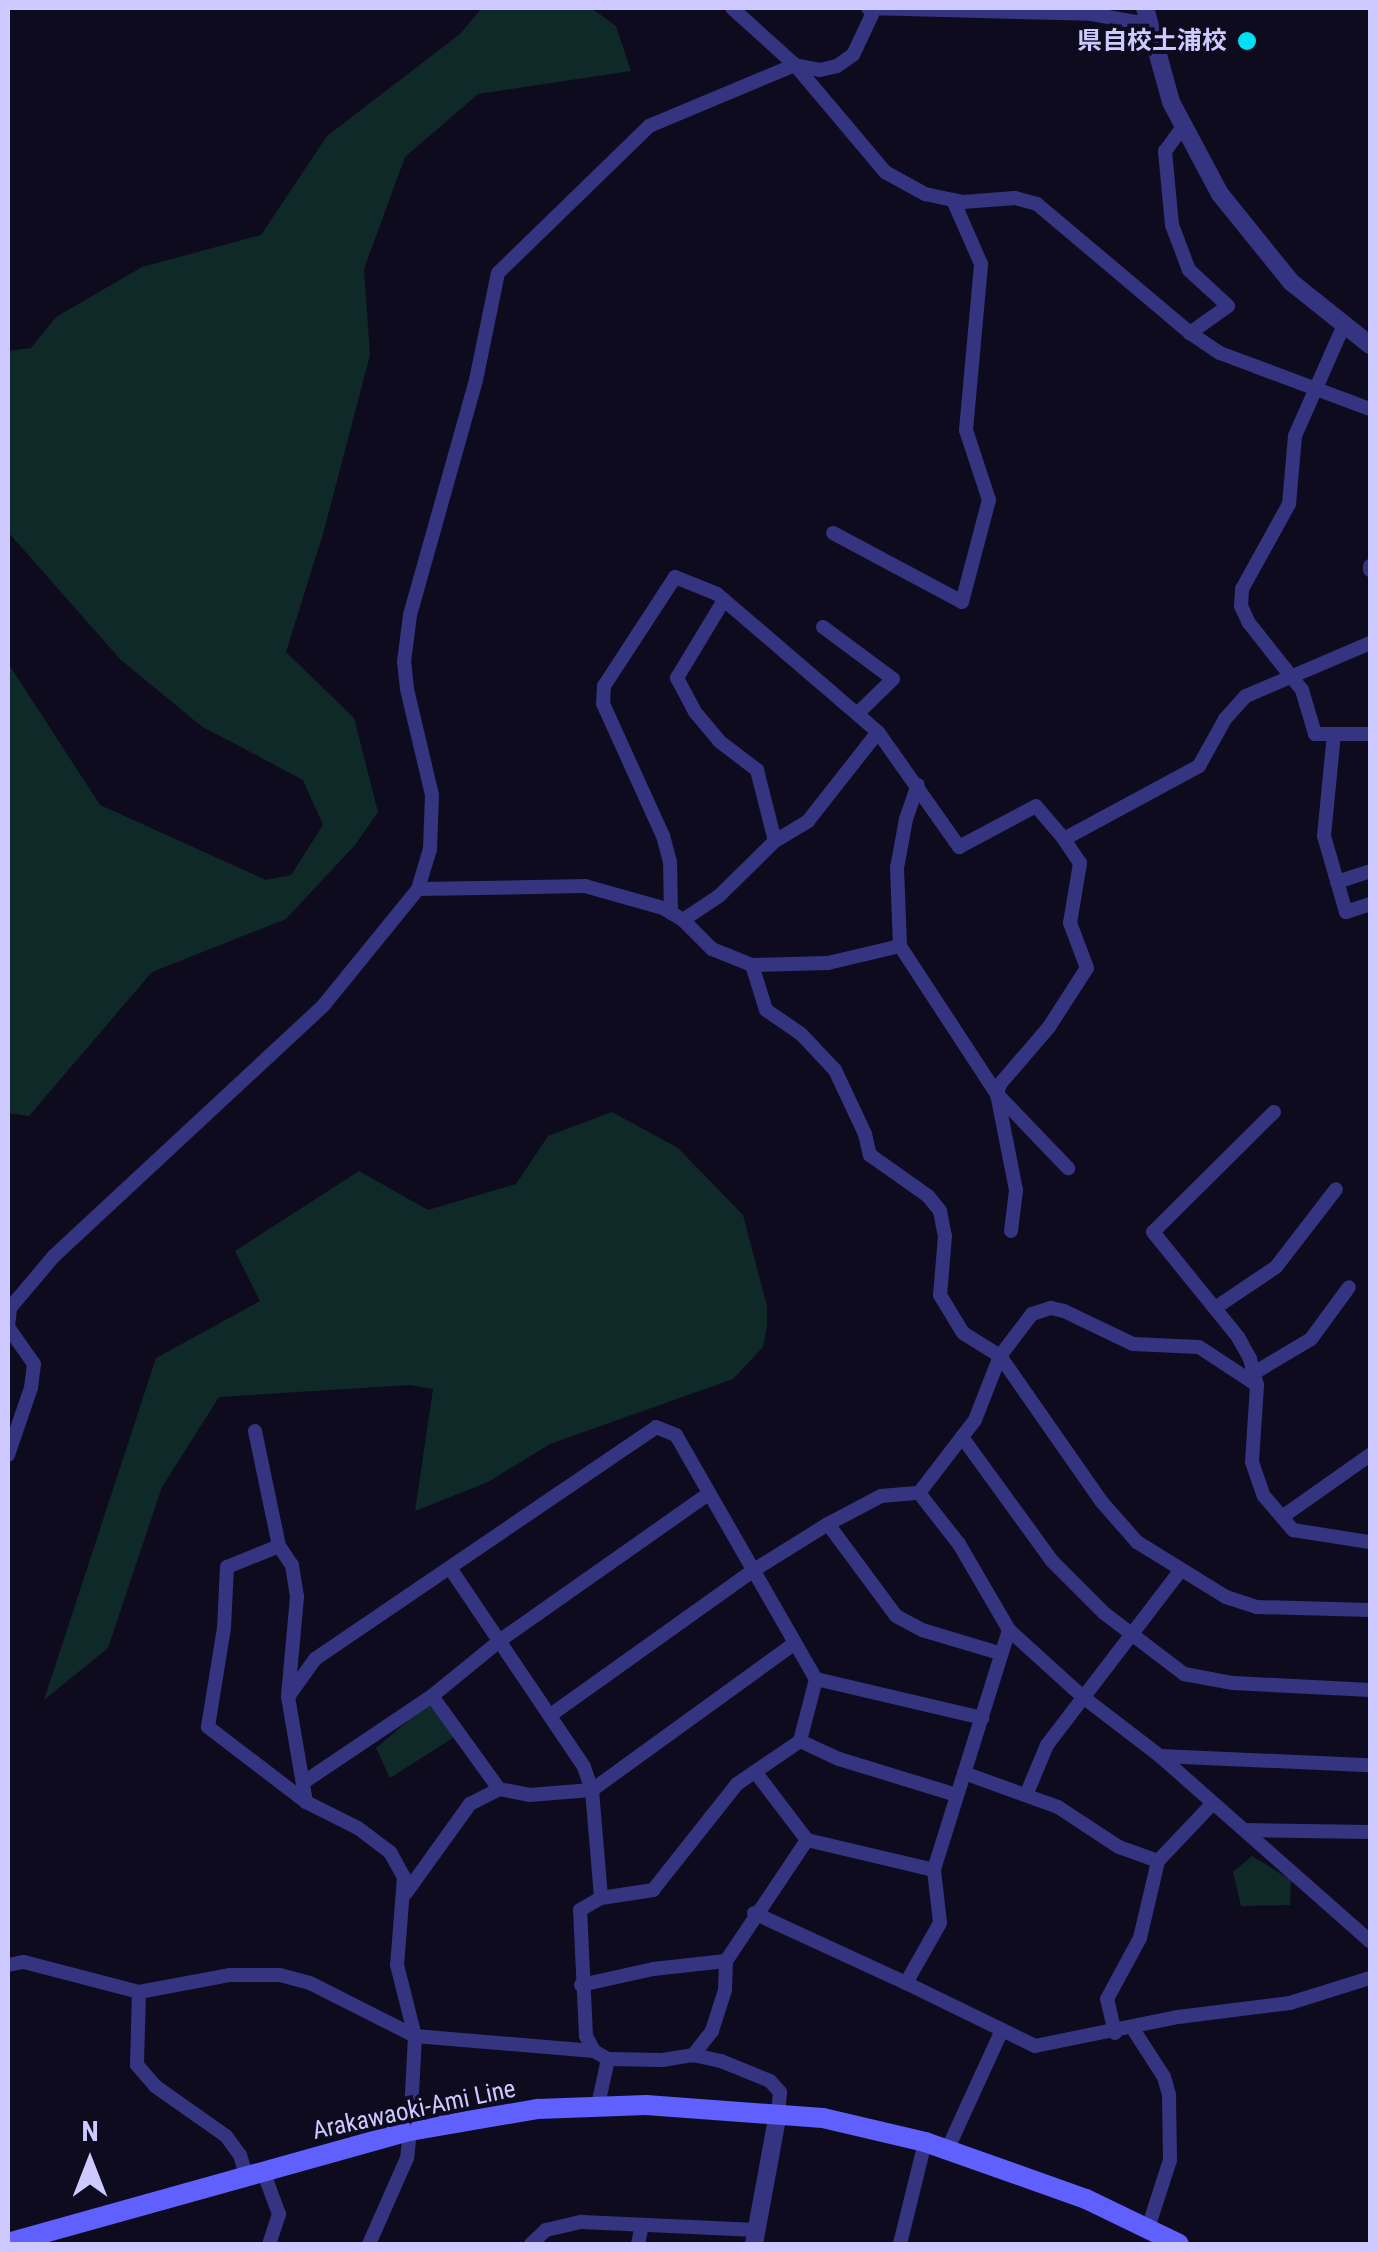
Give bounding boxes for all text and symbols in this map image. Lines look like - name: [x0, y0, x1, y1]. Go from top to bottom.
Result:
- place label: 県自校土浦校: [1077, 26, 1227, 56]
- marker: 県自校土浦校: [1236, 30, 1258, 52]
- street label: Arakawaoki-Ami Line: [310, 2074, 518, 2146]
- north arrow: [40, 2112, 140, 2212]
- text: N: [81, 2115, 99, 2148]

